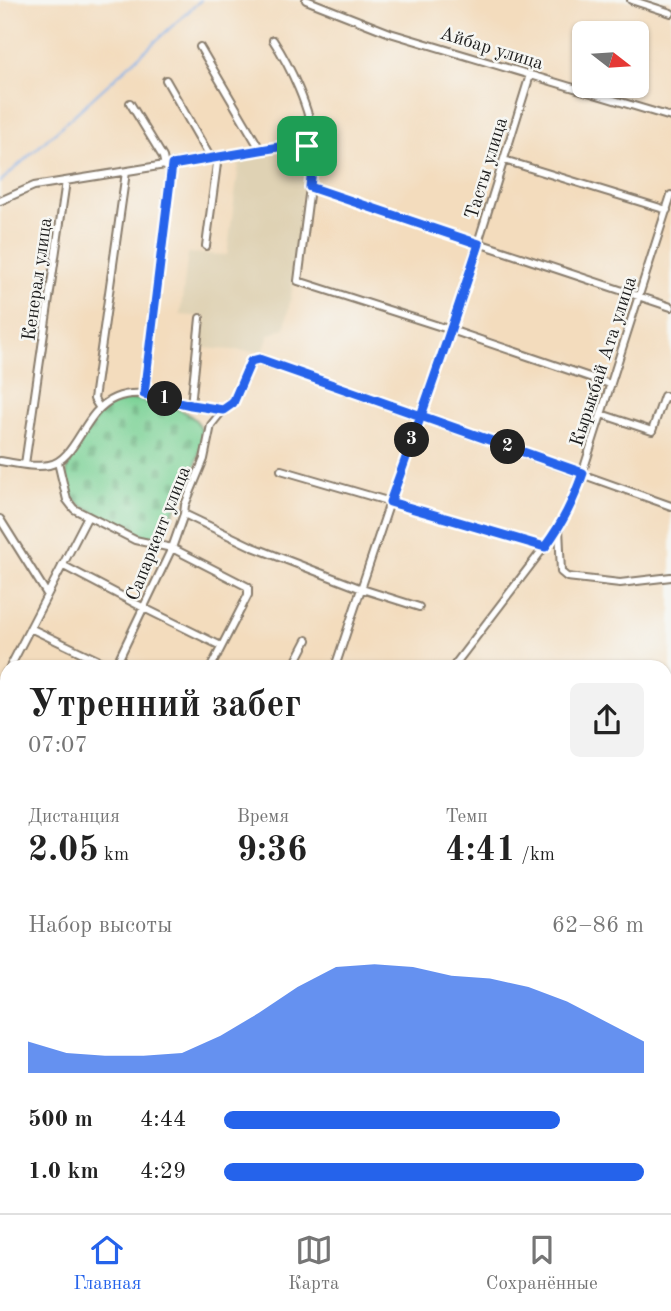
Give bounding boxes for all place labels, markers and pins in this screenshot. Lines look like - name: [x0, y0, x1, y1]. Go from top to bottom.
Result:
- pin: [277, 116, 337, 176]
- pin: 1: [148, 382, 182, 416]
- pin: 3: [394, 422, 430, 458]
- pin: 2: [490, 430, 526, 464]

